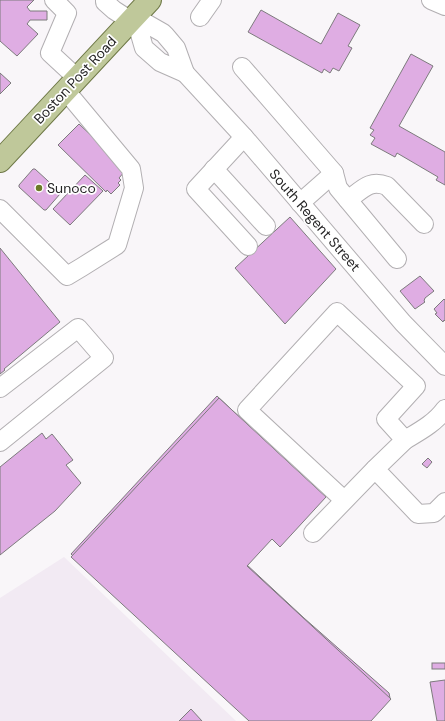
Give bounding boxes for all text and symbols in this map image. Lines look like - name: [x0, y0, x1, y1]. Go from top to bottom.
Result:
- street label: Boston Post Road: [30, 32, 120, 128]
- street label: South Regent Street: [266, 165, 364, 275]
- place label: Sunoco: [47, 179, 96, 197]
- marker: Sunoco: [34, 183, 44, 193]

